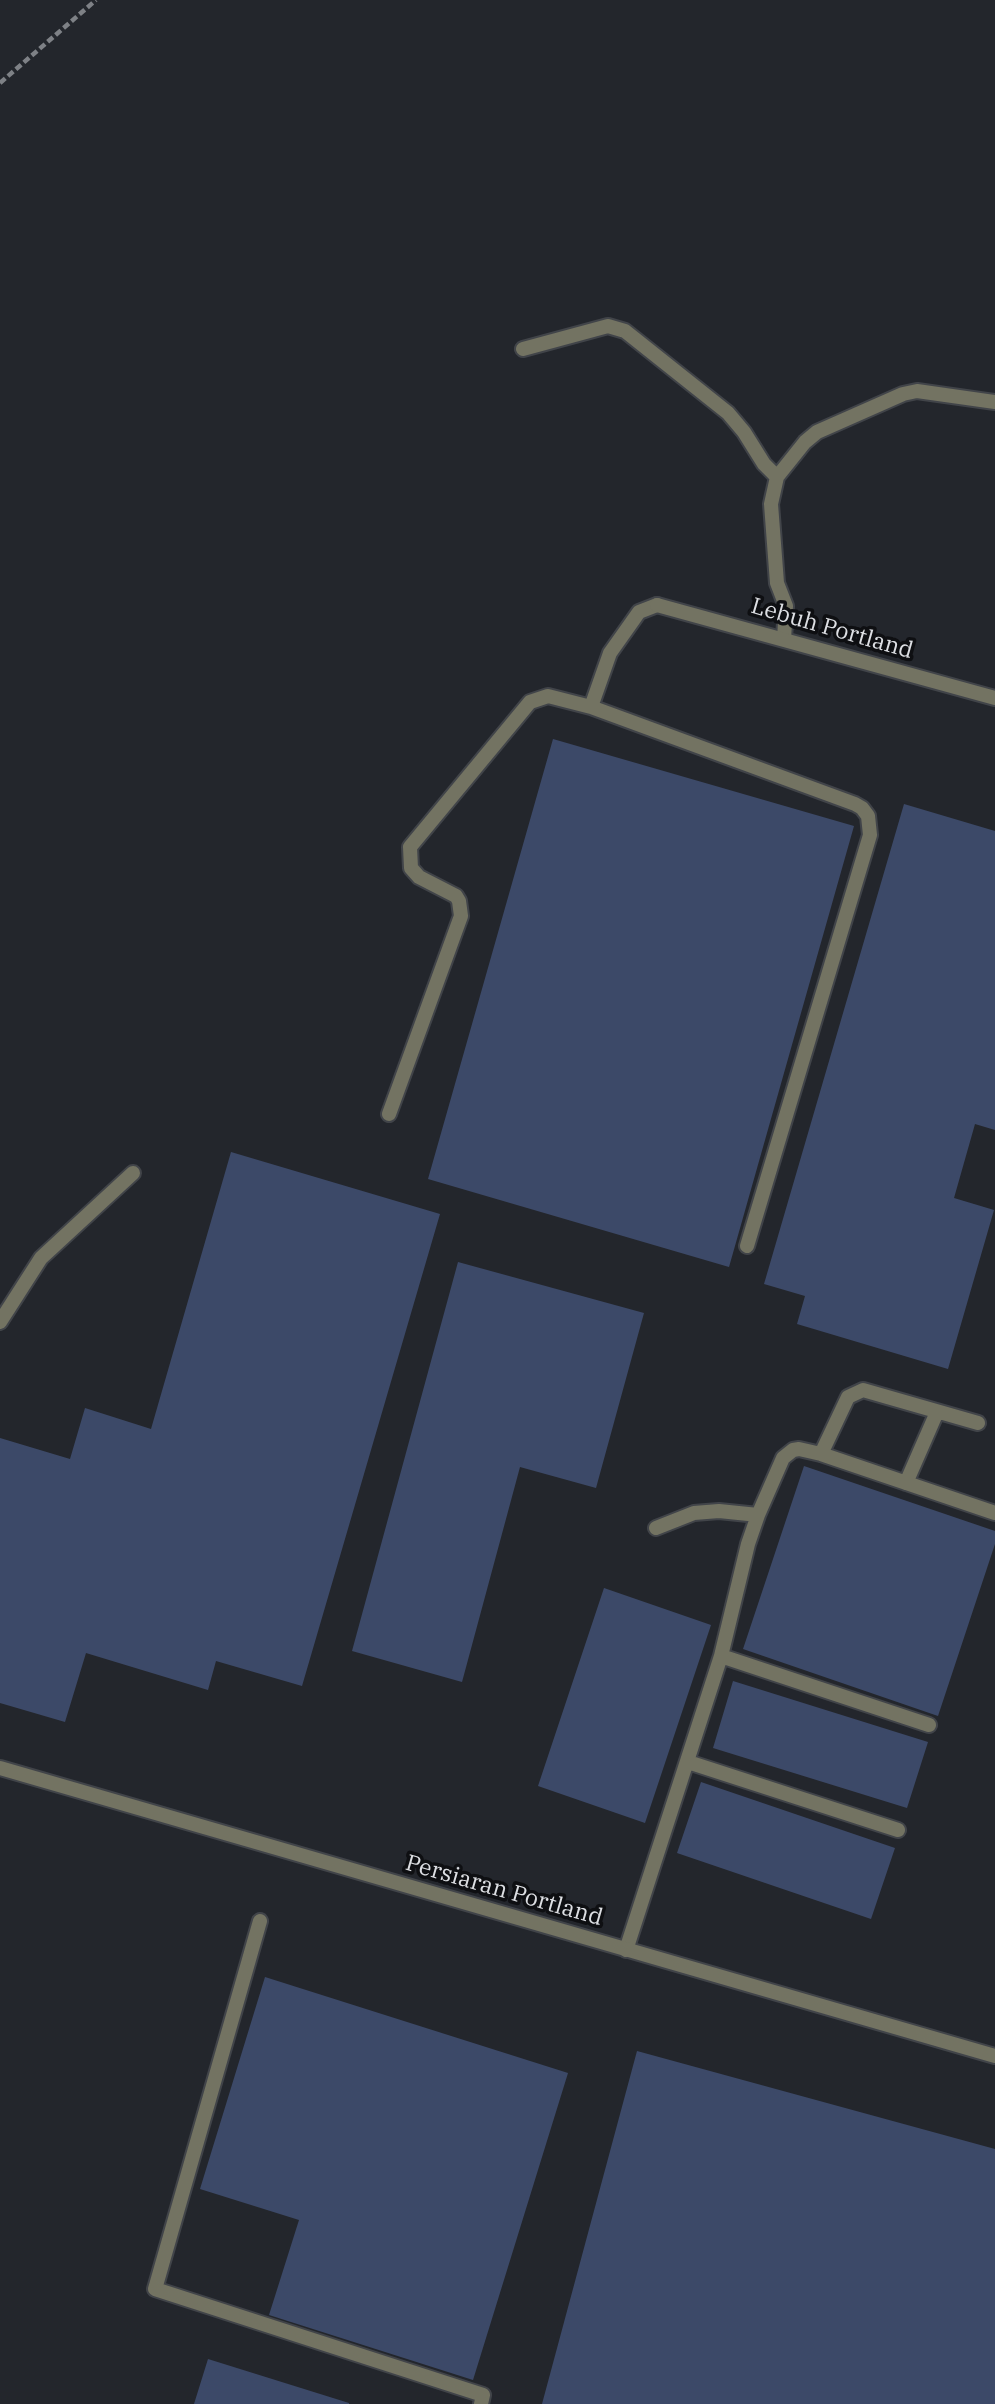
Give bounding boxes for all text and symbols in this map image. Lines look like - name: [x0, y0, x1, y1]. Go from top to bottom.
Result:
- street label: Lebuh Portland: [748, 593, 916, 665]
- street label: Persiaran Portland: [402, 1850, 606, 1932]

